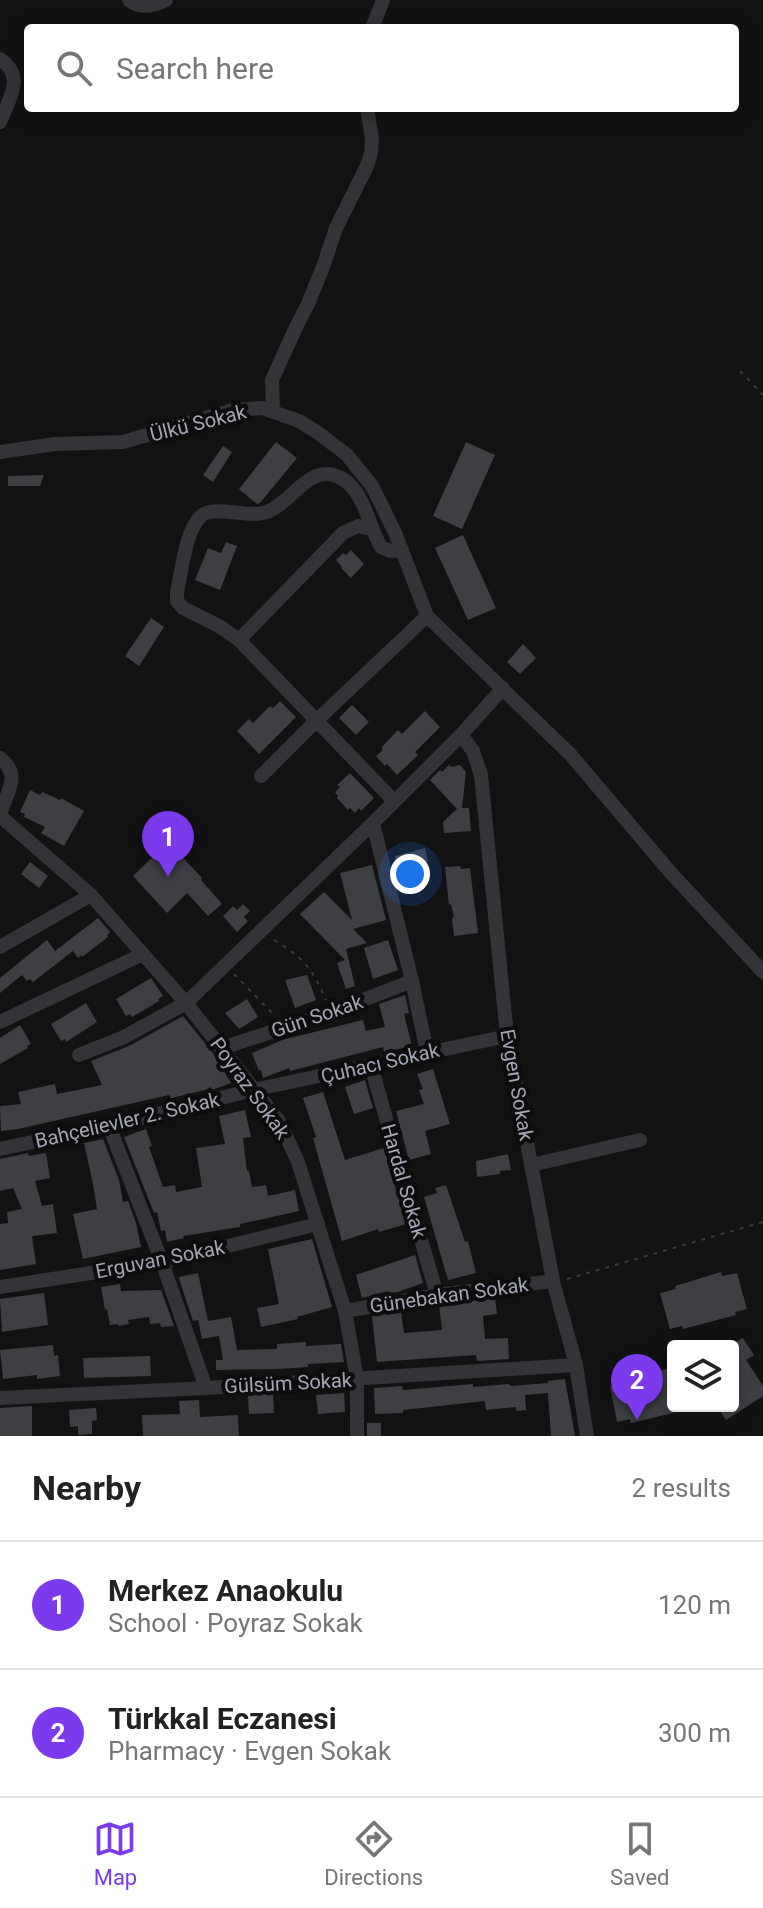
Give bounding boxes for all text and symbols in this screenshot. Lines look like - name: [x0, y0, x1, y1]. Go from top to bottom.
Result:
- search box: [24, 24, 739, 112]
- icon: search: [52, 46, 96, 90]
- text: Search here: [116, 51, 274, 86]
- street label: Ülkü Sokak: [147, 399, 249, 447]
- pin: 1: [142, 811, 194, 877]
- your location: [390, 854, 430, 894]
- street label: Gün Sokak: [268, 989, 367, 1043]
- street label: Evgen Sokak: [495, 1027, 539, 1144]
- street label: Poyraz Sokak: [205, 1032, 295, 1144]
- street label: Çuhacı Sokak: [318, 1038, 442, 1088]
- street label: Bahçelievler 2. Sokak: [32, 1087, 222, 1153]
- street label: Hardal Sokak: [376, 1121, 432, 1242]
- street label: Erguvan Sokak: [93, 1235, 227, 1283]
- street label: Günebakan Sokak: [368, 1272, 531, 1318]
- map controls: [667, 1340, 739, 1412]
- button: layers: [667, 1340, 739, 1412]
- pin: 2: [611, 1354, 663, 1420]
- street label: Gülsüm Sokak: [224, 1368, 353, 1398]
- text: Nearby: [32, 1468, 141, 1508]
- text: 2 results: [632, 1473, 731, 1503]
- text: Merkez Anaokulu: [108, 1573, 343, 1608]
- text: 1: [51, 1590, 65, 1620]
- text: 120 m: [658, 1590, 731, 1620]
- text: School · Poyraz Sokak: [108, 1608, 363, 1638]
- text: Türkkal Eczanesi: [108, 1701, 337, 1736]
- text: 2: [51, 1718, 65, 1748]
- text: 300 m: [658, 1718, 731, 1748]
- text: Pharmacy · Evgen Sokak: [108, 1736, 391, 1766]
- tab: Map: [93, 1817, 137, 1890]
- tab: Directions: [324, 1817, 423, 1890]
- tab: Saved: [610, 1817, 670, 1890]

